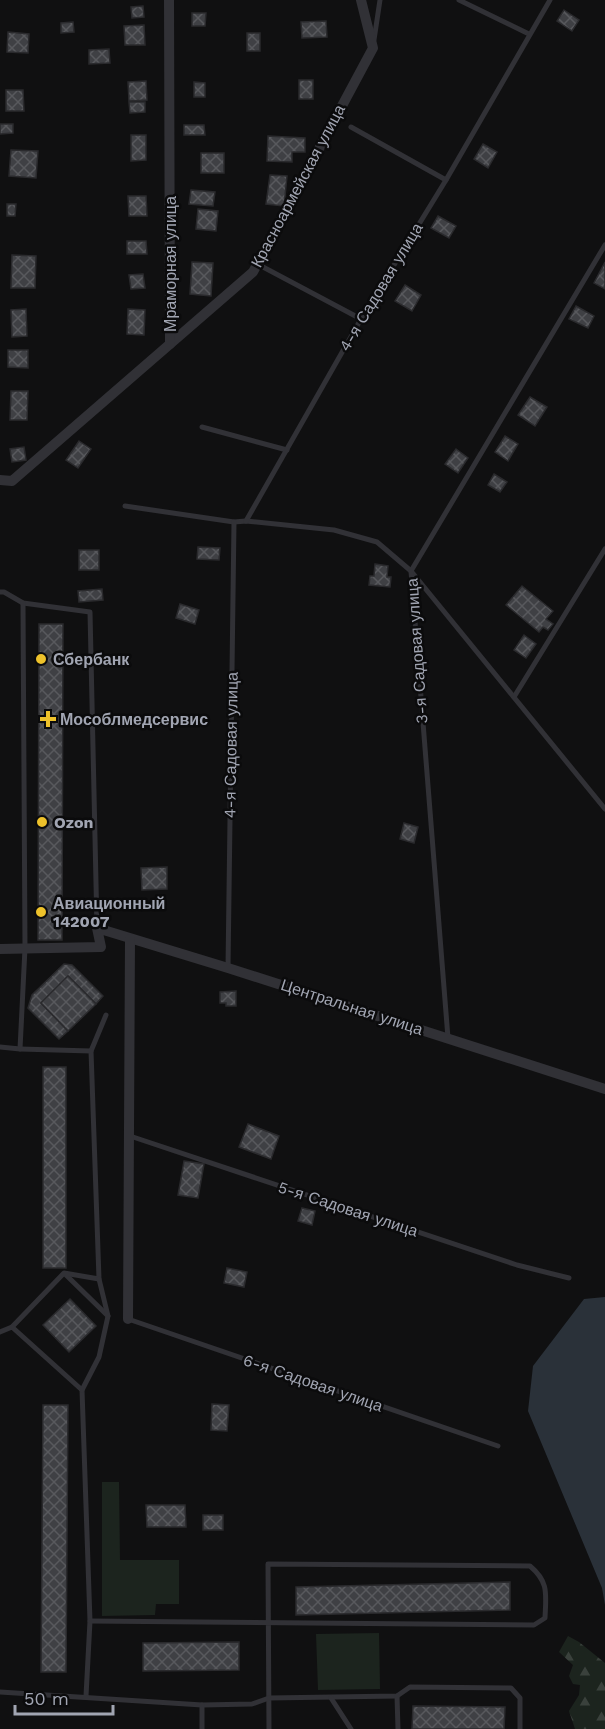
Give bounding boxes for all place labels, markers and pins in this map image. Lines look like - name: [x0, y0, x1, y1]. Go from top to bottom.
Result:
- place label: Сбербанк: [53, 650, 130, 669]
- marker: Сбербанк: [34, 652, 48, 666]
- place label: Мособлмедсервис: [60, 710, 208, 729]
- marker: Мособлмедсервис: [41, 712, 55, 726]
- place label: Ozon: [54, 813, 93, 832]
- marker: Ozon: [35, 815, 49, 829]
- place label: Авиационный 142007: [53, 894, 165, 931]
- marker: Авиационный 142007: [34, 905, 48, 919]

